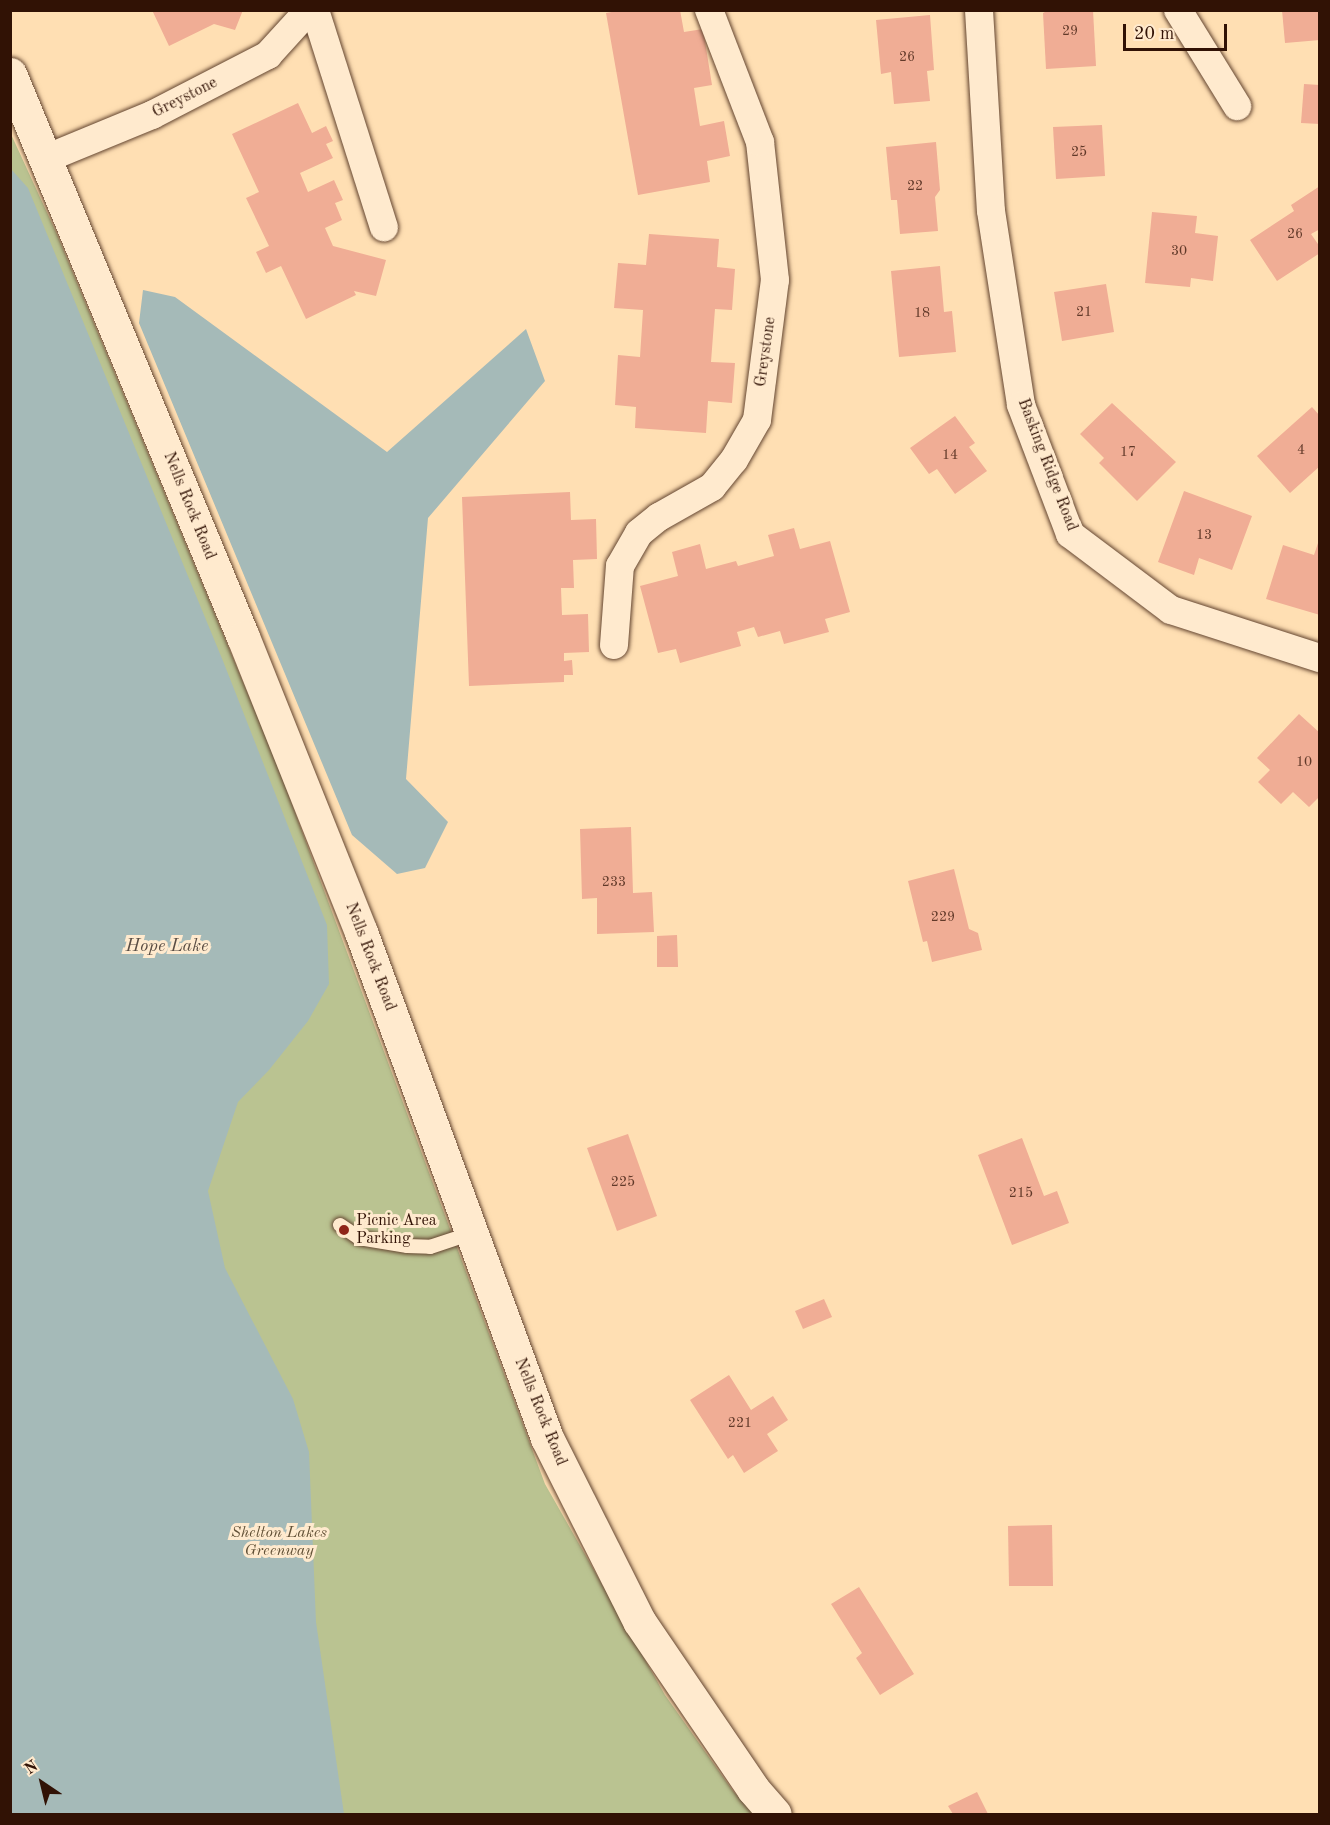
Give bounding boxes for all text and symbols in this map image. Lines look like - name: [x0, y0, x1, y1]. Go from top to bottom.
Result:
- scale bar: [1126, 12, 1230, 50]
- house number: 29: [1062, 23, 1078, 39]
- text: 20 m: [1134, 25, 1174, 43]
- house number: 26: [899, 49, 915, 65]
- street label: Greystone: [149, 73, 221, 123]
- house number: 25: [1071, 144, 1087, 160]
- house number: 22: [907, 178, 923, 194]
- house number: 26: [1287, 226, 1303, 242]
- house number: 30: [1171, 243, 1187, 259]
- house number: 21: [1076, 304, 1092, 320]
- house number: 18: [914, 305, 930, 321]
- street label: Greystone: [752, 316, 780, 388]
- street label: Basking Ridge Road: [1013, 396, 1081, 534]
- house number: 4: [1297, 442, 1305, 458]
- house number: 17: [1120, 444, 1136, 460]
- house number: 14: [942, 447, 958, 463]
- street label: Nells Rock Road: [159, 449, 219, 563]
- house number: 13: [1196, 527, 1212, 543]
- house number: 10: [1296, 754, 1312, 770]
- house number: 233: [602, 874, 626, 890]
- street label: Nells Rock Road: [341, 900, 399, 1014]
- house number: 229: [931, 909, 955, 925]
- water label: Hope Lake: [126, 935, 208, 957]
- house number: 225: [611, 1174, 635, 1190]
- house number: 215: [1009, 1185, 1033, 1201]
- place label: Picnic Area Parking: [356, 1211, 437, 1249]
- marker: Picnic Area Parking: [337, 1223, 351, 1237]
- street label: Nells Rock Road: [510, 1355, 570, 1469]
- house number: 221: [728, 1415, 752, 1431]
- park label: Shelton Lakes Greenway: [231, 1523, 327, 1561]
- north arrow: [12, 1753, 72, 1813]
- text: N: [22, 1758, 41, 1778]

